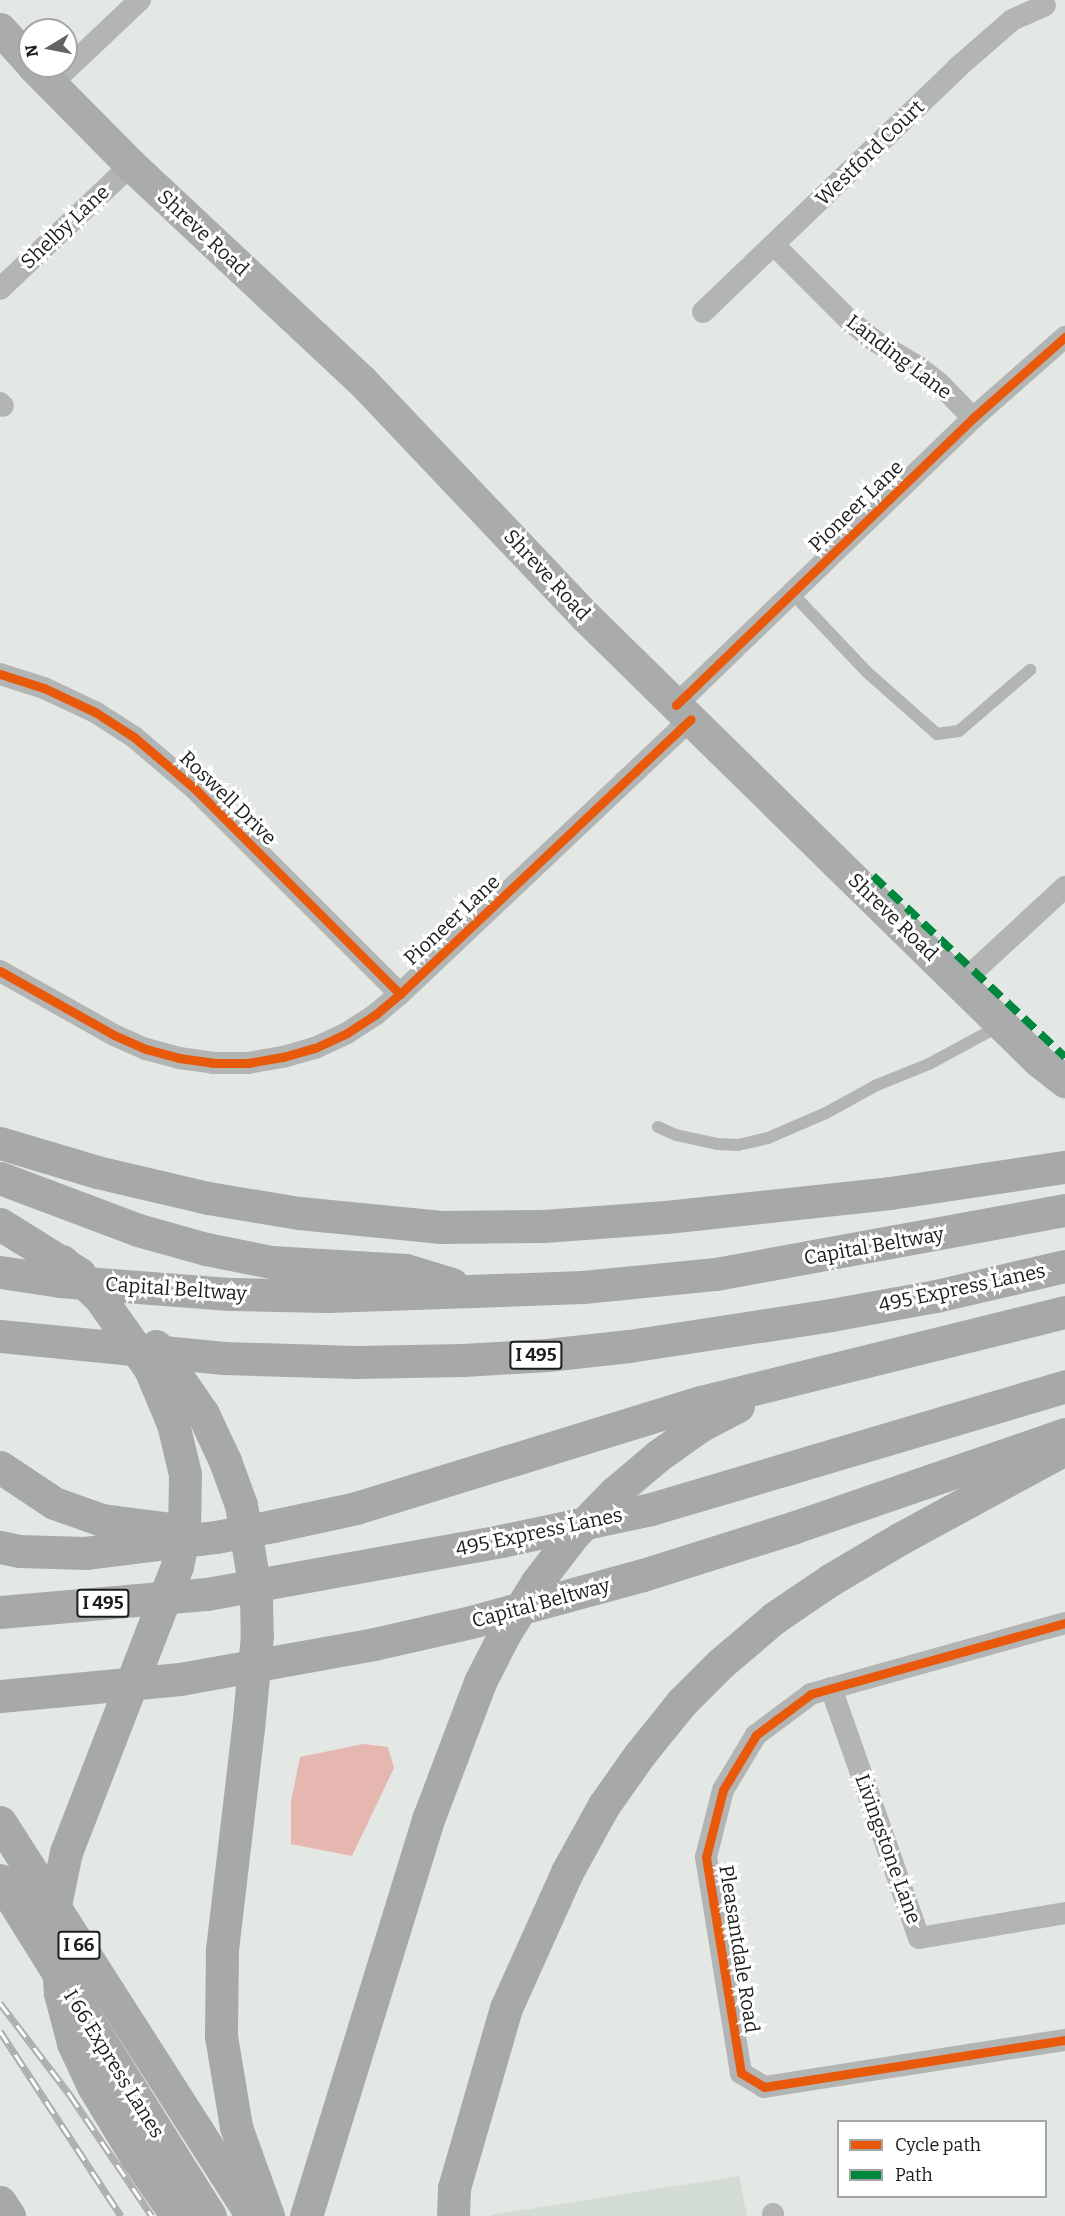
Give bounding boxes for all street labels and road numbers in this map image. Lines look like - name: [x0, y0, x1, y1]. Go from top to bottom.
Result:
- street label: Westford Court: [811, 95, 929, 211]
- street label: Shelby Lane: [16, 180, 114, 274]
- street label: Shreve Road: [153, 185, 253, 281]
- street label: Landing Lane: [842, 310, 956, 404]
- street label: Pioneer Lane: [804, 455, 908, 557]
- street label: Shreve Road: [499, 525, 595, 625]
- street label: Roswell Drive: [175, 746, 281, 850]
- street label: Shreve Road: [843, 868, 943, 966]
- street label: Pioneer Lane: [399, 870, 505, 970]
- street label: Capital Beltway: [802, 1222, 946, 1270]
- street label: 495 Express Lanes: [876, 1259, 1048, 1317]
- street label: Capital Beltway: [104, 1272, 248, 1306]
- road number: I 495: [509, 1340, 563, 1370]
- street label: 495 Express Lanes: [453, 1503, 625, 1561]
- street label: Capital Beltway: [469, 1573, 613, 1633]
- road number: I 495: [76, 1588, 130, 1618]
- street label: Livingstone Lane: [850, 1771, 926, 1927]
- street label: Pleasantdale Road: [714, 1863, 764, 2035]
- road number: I 66: [56, 1930, 101, 1960]
- street label: I 66 Express Lanes: [59, 1985, 169, 2143]

